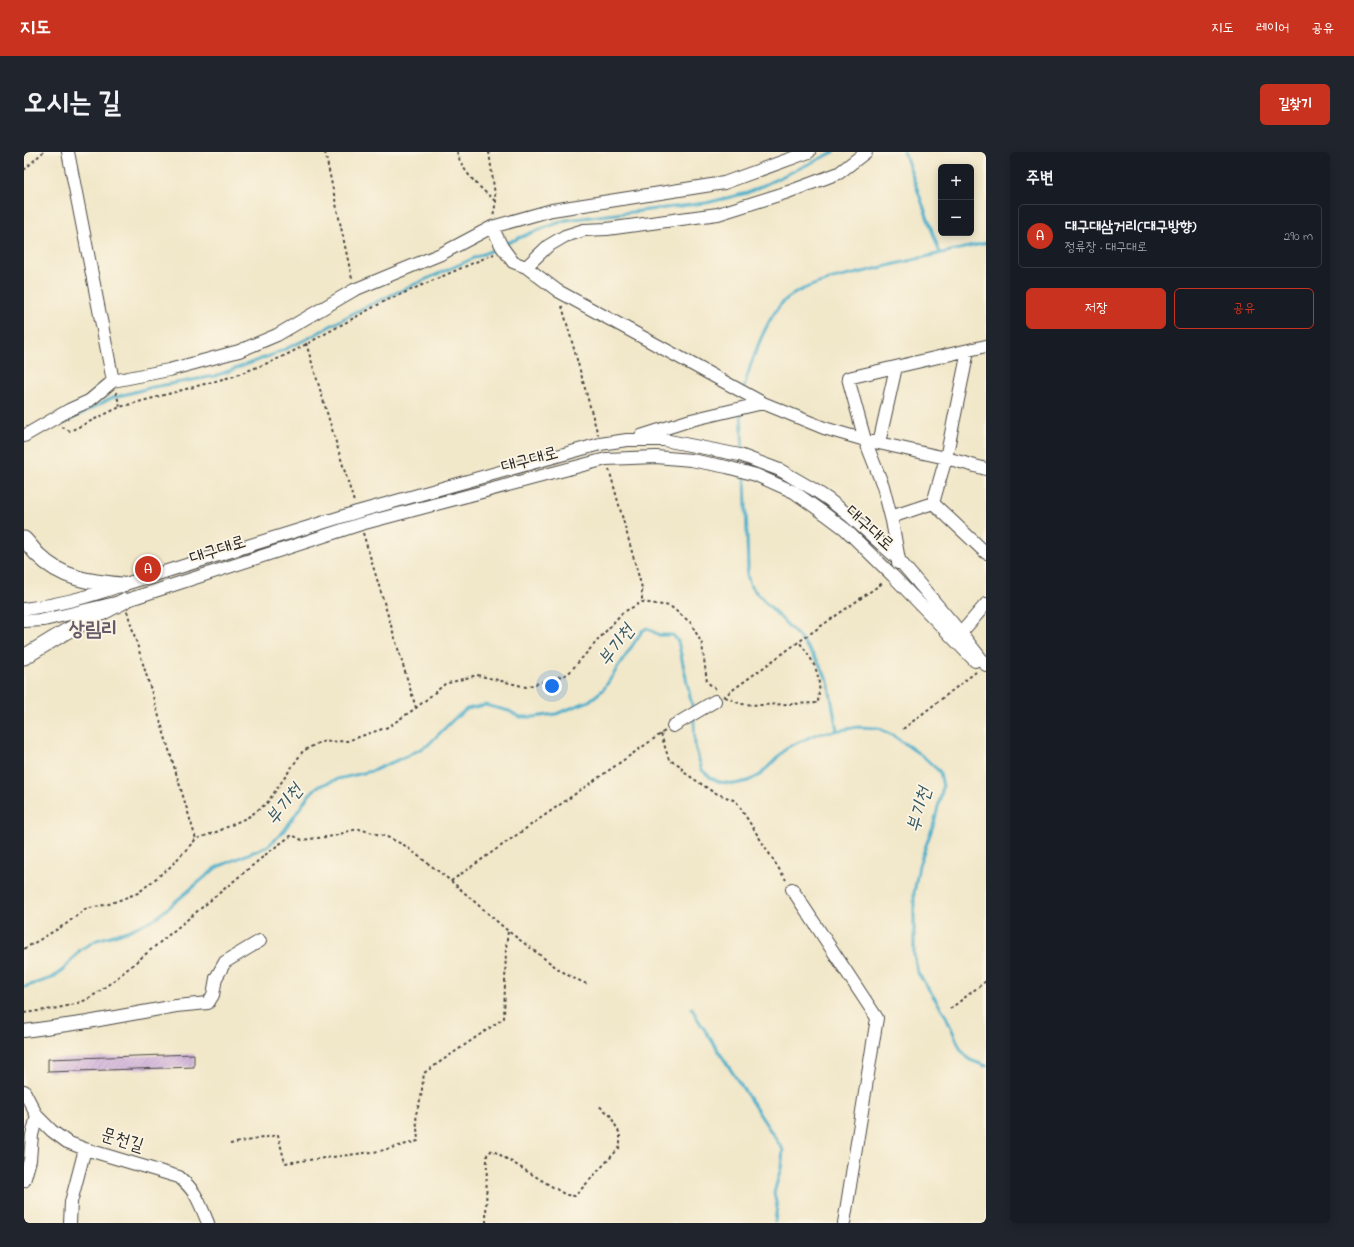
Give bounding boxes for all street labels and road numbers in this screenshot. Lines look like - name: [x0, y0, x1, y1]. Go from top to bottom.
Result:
- street label: 대구대로: [499, 441, 561, 481]
- street label: 대구대로: [839, 500, 899, 558]
- street label: 대구대로: [186, 530, 250, 572]
- street label: 문천길: [97, 1122, 147, 1160]

